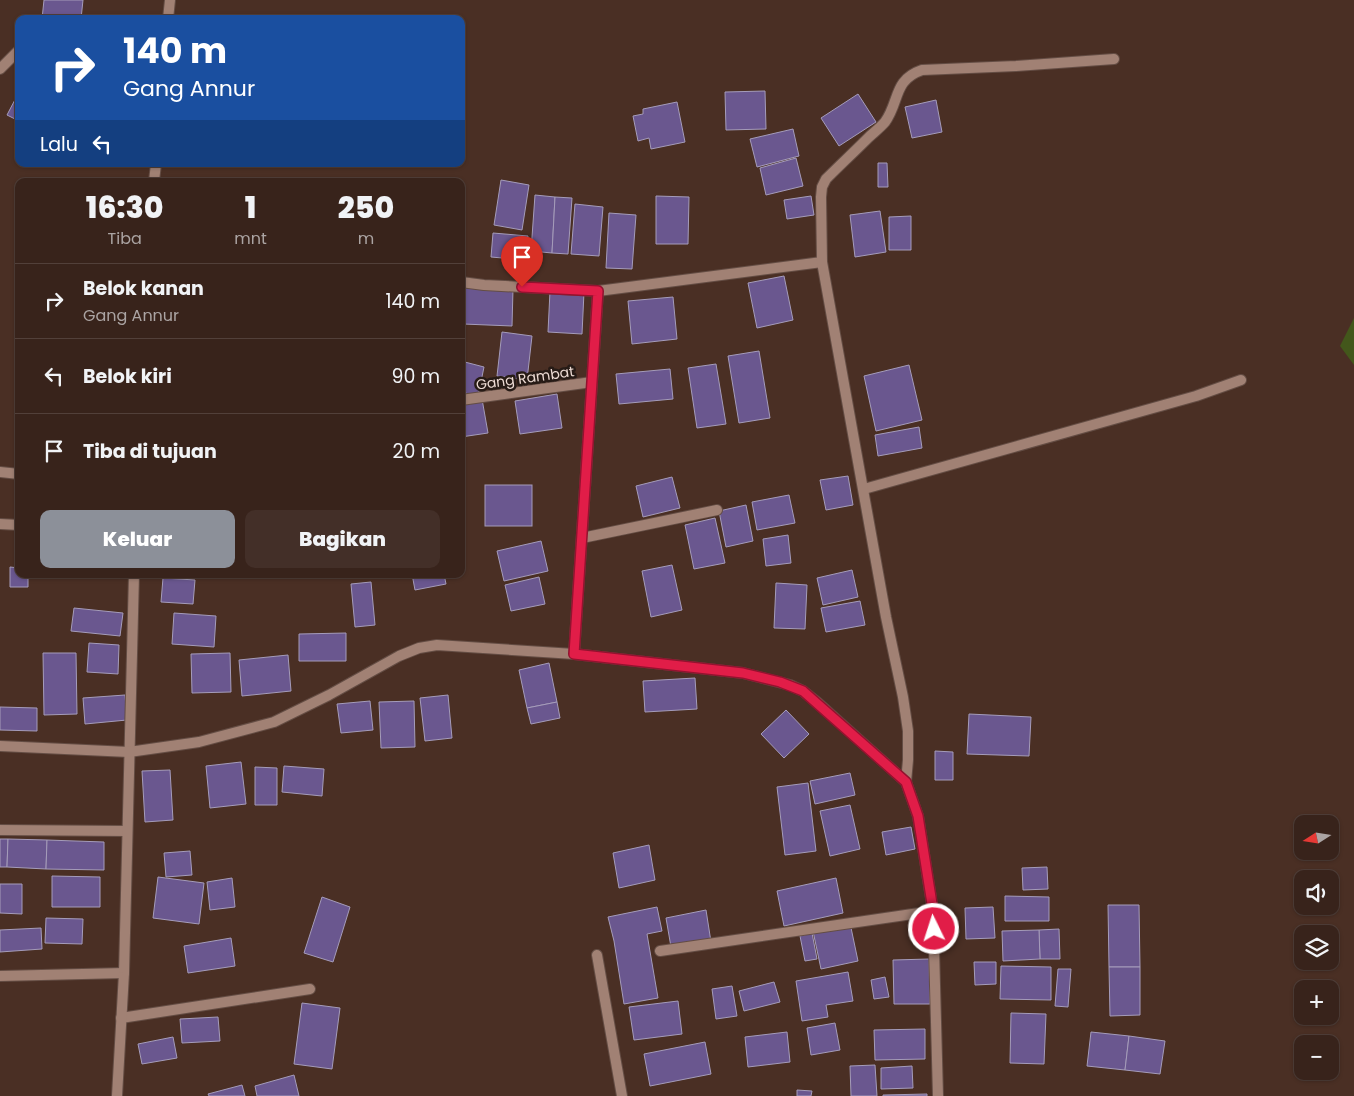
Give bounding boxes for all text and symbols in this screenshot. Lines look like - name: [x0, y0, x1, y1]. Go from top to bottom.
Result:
- text: 140 m: [123, 26, 227, 75]
- icon: right: [40, 35, 105, 100]
- text: Gang Annur: [123, 73, 255, 104]
- icon: left: [88, 130, 116, 158]
- text: Lalu: [40, 131, 78, 158]
- text: 16:30: [86, 186, 164, 229]
- text: 1: [245, 186, 256, 229]
- text: 250: [338, 186, 394, 229]
- text: Tiba: [108, 227, 142, 250]
- text: mnt: [234, 227, 267, 250]
- text: m: [358, 227, 374, 250]
- pin: [501, 236, 543, 287]
- icon: arrive: [508, 243, 536, 271]
- text: Belok kanan: [83, 275, 204, 302]
- icon: right: [40, 287, 68, 315]
- text: 140 m: [385, 288, 440, 315]
- text: Gang Annur: [83, 304, 179, 327]
- street label: Gang Rambat: [475, 361, 575, 395]
- icon: left: [40, 362, 68, 390]
- text: Belok kiri: [83, 363, 172, 390]
- text: 90 m: [391, 363, 440, 390]
- icon: arrive: [40, 437, 68, 465]
- text: Tiba di tujuan: [83, 438, 217, 465]
- text: 20 m: [392, 438, 440, 465]
- button: Keluar: [40, 510, 235, 568]
- button: Bagikan: [245, 510, 440, 568]
- north arrow: [1294, 815, 1339, 860]
- map controls: [1294, 815, 1339, 1080]
- button: sound: [1294, 870, 1339, 915]
- position arrow: [907, 902, 959, 954]
- button: layers: [1294, 925, 1339, 970]
- button: +: [1294, 980, 1339, 1025]
- button: −: [1294, 1035, 1339, 1080]

